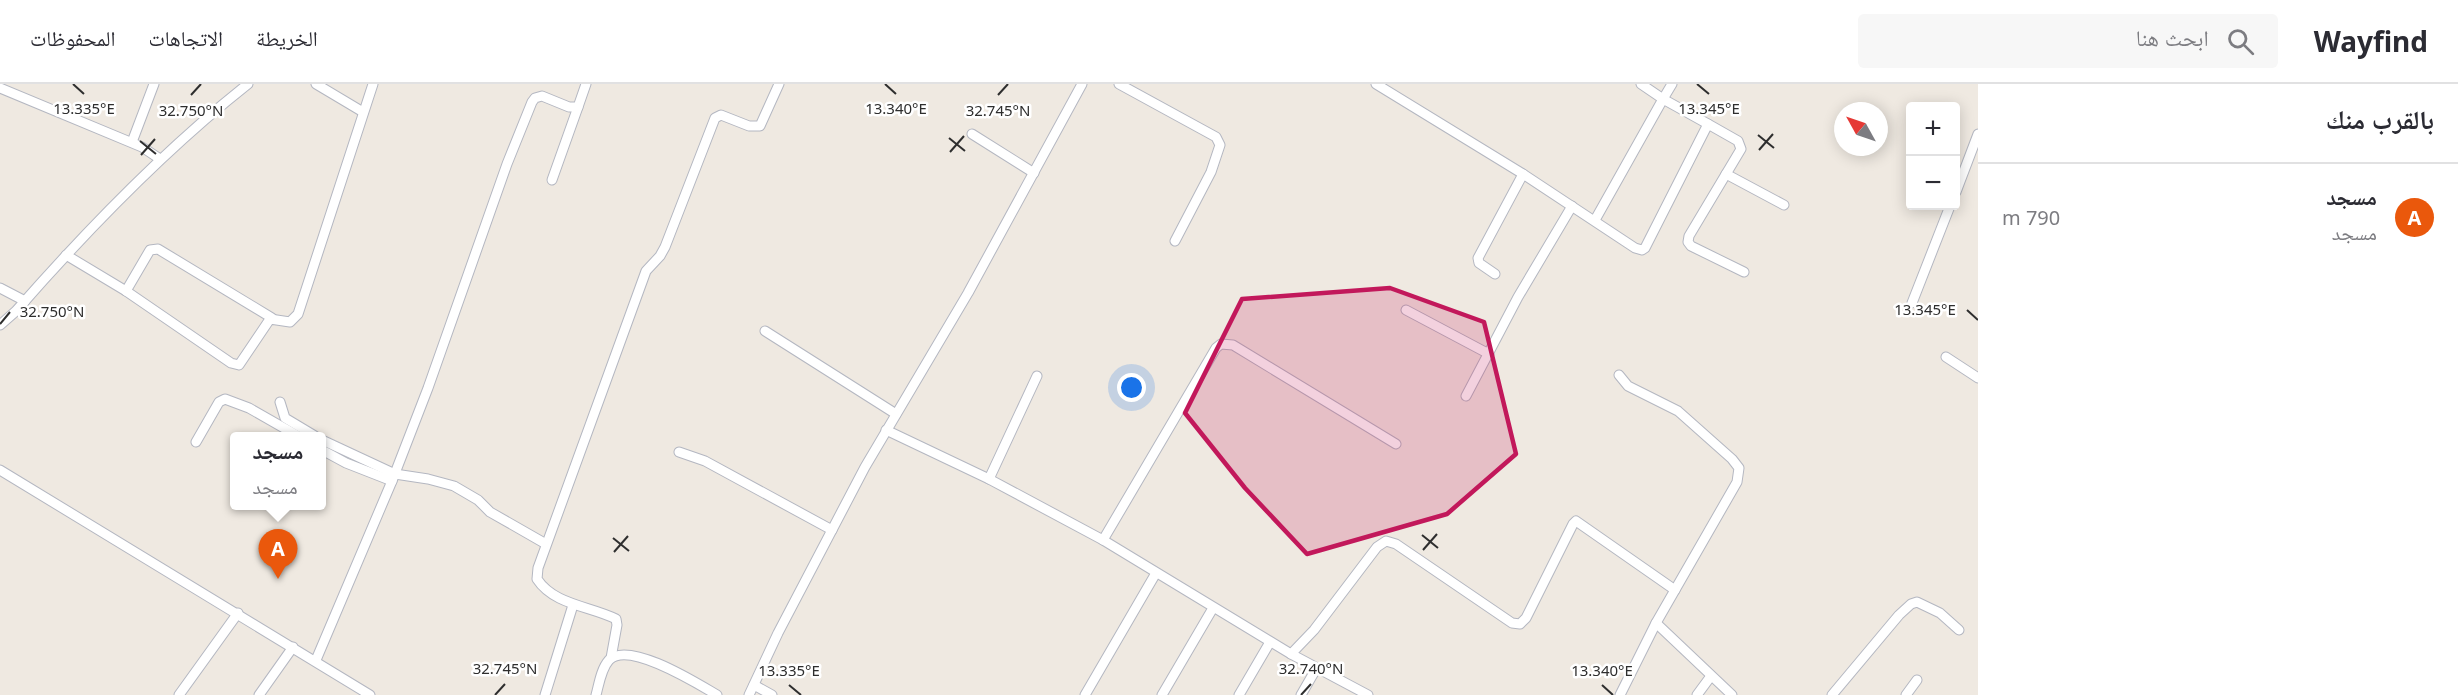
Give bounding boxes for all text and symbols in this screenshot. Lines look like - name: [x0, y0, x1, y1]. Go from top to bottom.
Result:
- search box: [1858, 14, 2278, 68]
- text: ابحث هنا: [2136, 22, 2209, 52]
- text: Wayfind: [2314, 22, 2428, 60]
- text: المحفوظات: [30, 24, 115, 52]
- text: الاتجاهات: [148, 24, 223, 52]
- text: الخريطة: [256, 24, 318, 52]
- icon: search: [2224, 25, 2257, 58]
- text: 13.335°E: [53, 98, 115, 118]
- text: 13.340°E: [865, 98, 927, 118]
- text: 13.345°E: [1678, 98, 1740, 118]
- text: 32.750°N: [159, 100, 223, 120]
- text: 32.745°N: [966, 100, 1030, 120]
- text: بالقرب منك: [2326, 101, 2434, 137]
- north arrow: [1834, 102, 1888, 156]
- map controls: [1906, 102, 1960, 210]
- button: +: [1906, 102, 1960, 156]
- button: −: [1906, 156, 1960, 210]
- text: مسجد: [2326, 181, 2377, 211]
- text: 790 m: [2002, 204, 2060, 231]
- text: A: [2408, 204, 2421, 231]
- text: مسجد: [2332, 219, 2377, 246]
- text: 13.345°E: [1894, 299, 1956, 319]
- text: 32.750°N: [20, 301, 84, 321]
- your location: [1117, 373, 1146, 402]
- popup: [230, 432, 326, 510]
- text: مسجد: [253, 435, 303, 465]
- text: مسجد: [253, 473, 298, 500]
- pin: A: [258, 530, 298, 579]
- text: 32.745°N: [473, 658, 537, 678]
- text: 32.740°N: [1279, 658, 1343, 678]
- text: 13.335°E: [758, 660, 820, 680]
- text: 13.340°E: [1571, 660, 1633, 680]

